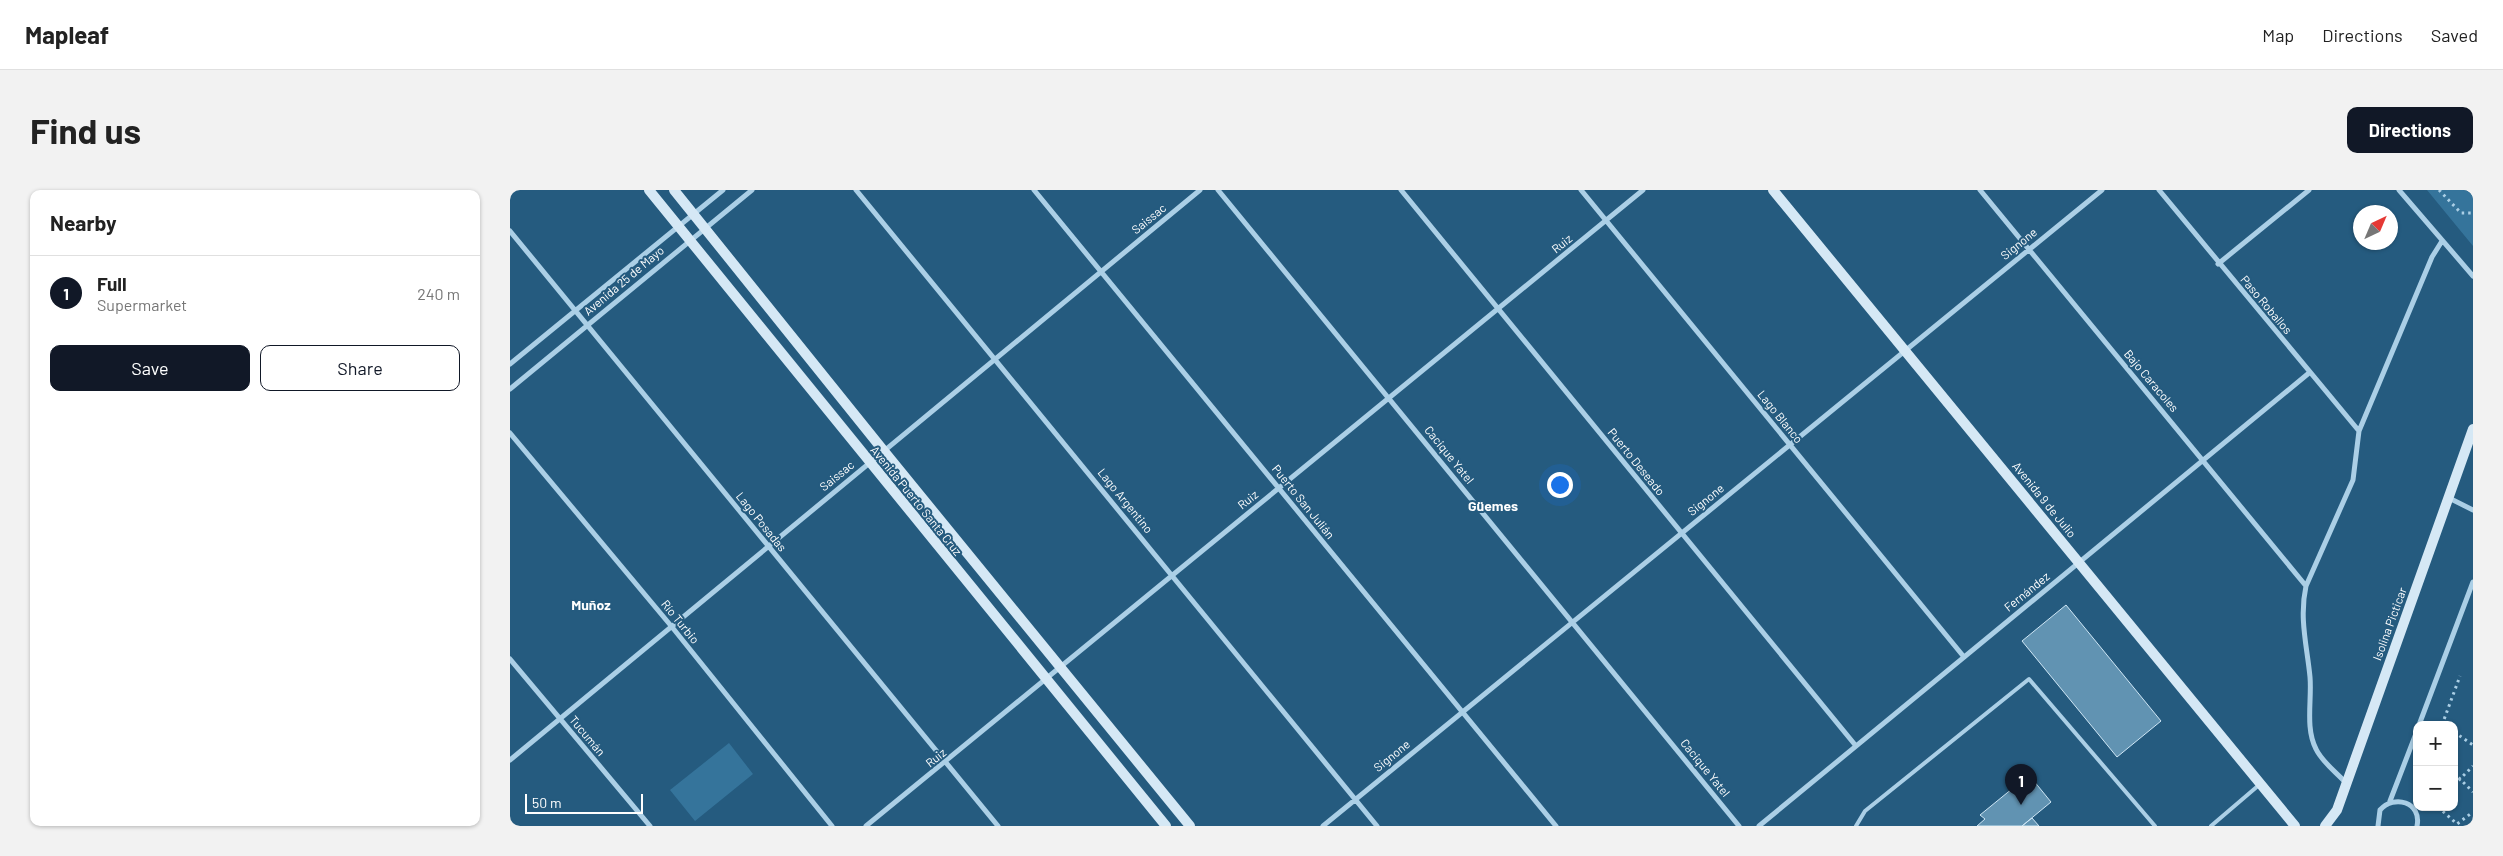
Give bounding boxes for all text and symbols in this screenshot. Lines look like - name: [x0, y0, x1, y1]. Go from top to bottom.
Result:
- text: Mapleaf: [25, 20, 109, 49]
- text: Map: [2262, 24, 2294, 46]
- text: Directions: [2322, 24, 2403, 46]
- text: Saved: [2431, 24, 2478, 46]
- button: Directions: [2347, 107, 2473, 153]
- text: Find us: [30, 109, 141, 151]
- street label: Saissac: [1128, 200, 1168, 236]
- north arrow: [2353, 205, 2398, 250]
- text: Nearby: [50, 210, 116, 235]
- street label: Signone: [1998, 225, 2039, 262]
- street label: Ruiz: [1548, 231, 1574, 256]
- street label: Avenida 25 de Mayo: [580, 243, 666, 318]
- text: Full: [97, 272, 127, 295]
- street label: Paso Roballos: [2238, 272, 2296, 337]
- text: 1: [63, 284, 69, 303]
- text: 240 m: [417, 284, 460, 303]
- text: Supermarket: [97, 295, 187, 314]
- button: Save: [50, 345, 250, 391]
- button: Share: [260, 345, 460, 391]
- street label: Bajo Caracoles: [2122, 346, 2182, 414]
- street label: Lago Blanco: [1755, 387, 1806, 446]
- street label: Cacique Yatel: [1422, 423, 1477, 486]
- street label: Puerto Deseado: [1605, 425, 1668, 498]
- street label: Avenida Puerto Santa Cruz: [868, 443, 965, 558]
- street label: Saissac: [816, 457, 856, 493]
- street label: Avenida 9 de Julio: [2010, 459, 2080, 540]
- street label: Puerto San Julián: [1270, 461, 1338, 541]
- street label: Lago Argentino: [1095, 465, 1156, 536]
- your location: [1547, 472, 1573, 498]
- street label: Signone: [1685, 481, 1726, 518]
- street label: Ruiz: [1234, 487, 1260, 512]
- street label: Lago Posadas: [734, 489, 790, 554]
- district label: Güemes: [1468, 497, 1518, 514]
- street label: Fernández: [2001, 569, 2052, 614]
- street label: Isolina Picticar: [2369, 585, 2409, 662]
- district label: Muñoz: [571, 596, 611, 613]
- street label: Río Turbio: [659, 597, 703, 646]
- street label: Tucumán: [567, 712, 609, 758]
- map controls: [2413, 721, 2458, 811]
- button: +: [2413, 721, 2458, 766]
- street label: Cacique Yatel: [1678, 736, 1733, 799]
- street label: Signone: [1371, 737, 1412, 774]
- street label: Ruiz: [922, 745, 948, 770]
- pin: 1: [2005, 764, 2037, 805]
- button: −: [2413, 766, 2458, 811]
- scale bar: [525, 791, 642, 814]
- text: 50 m: [532, 794, 561, 811]

